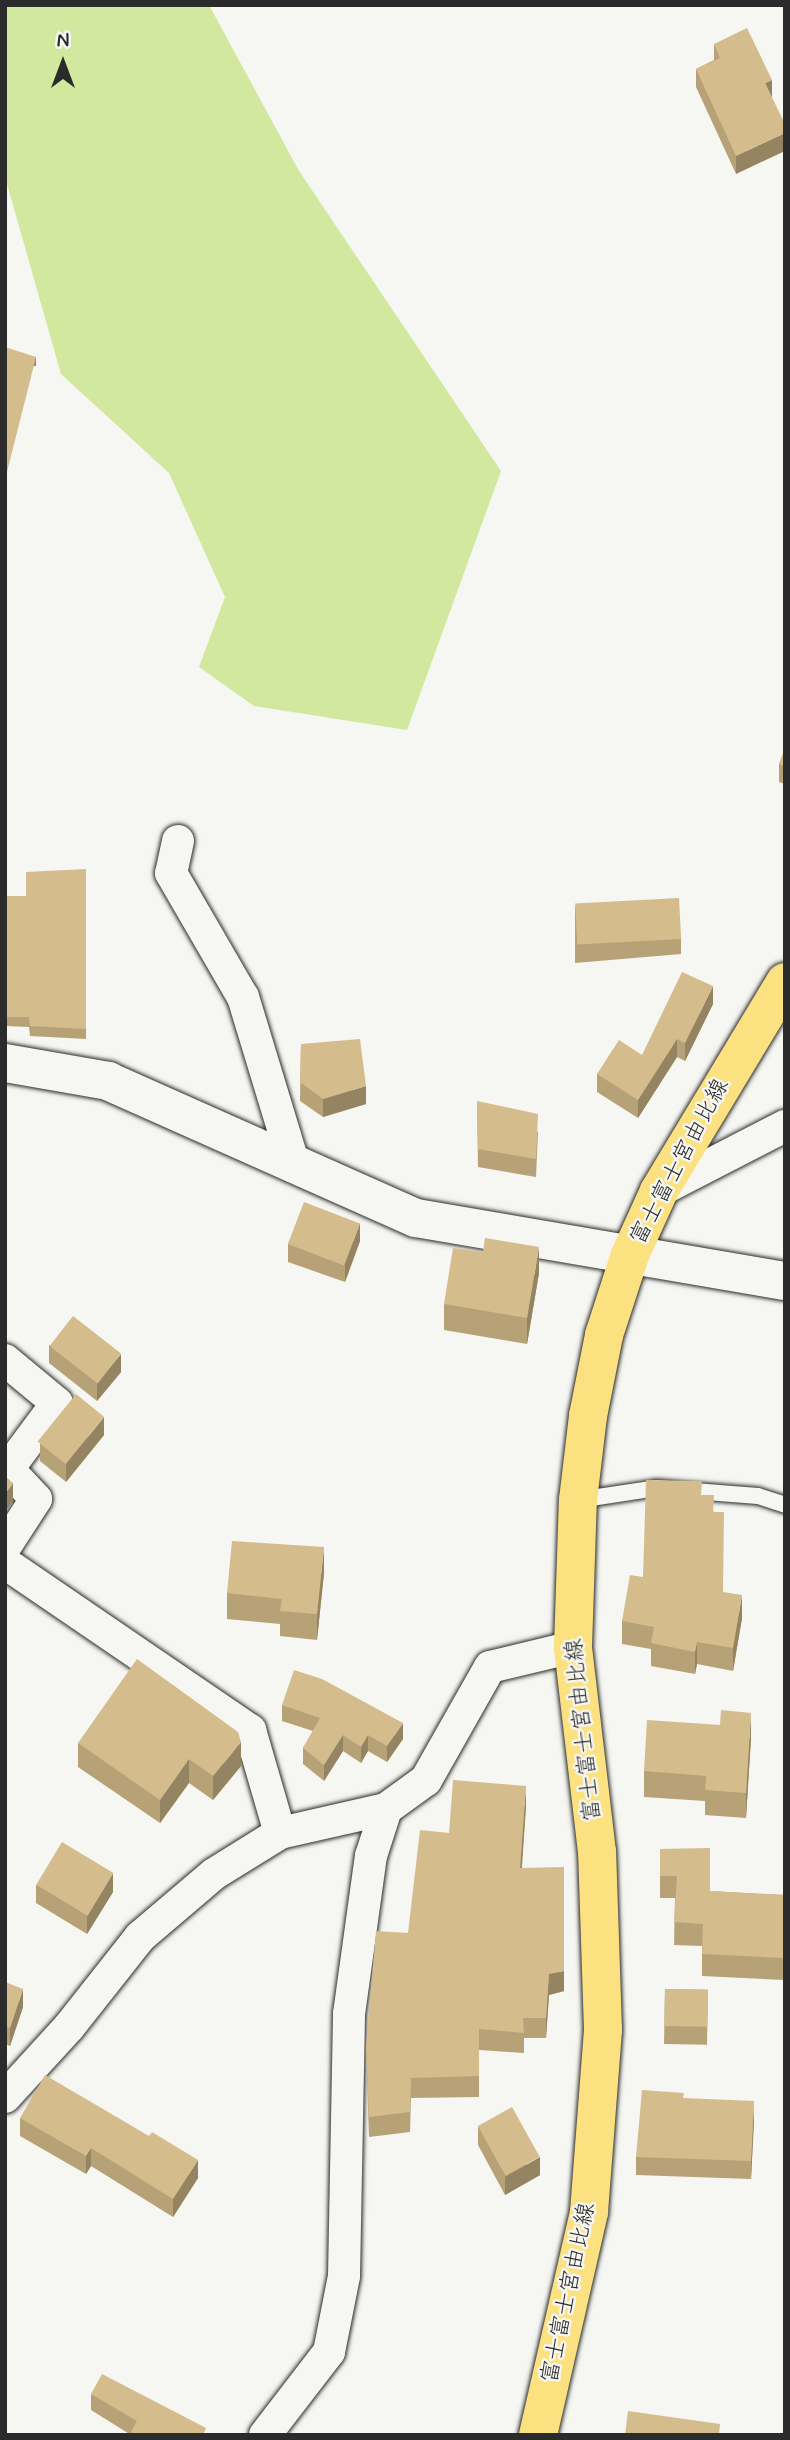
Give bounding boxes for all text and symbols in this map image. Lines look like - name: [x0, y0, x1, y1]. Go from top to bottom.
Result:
- north arrow: [28, 28, 98, 98]
- text: N: [57, 29, 69, 54]
- street label: 富士富士宮由比線: [625, 1074, 735, 1250]
- street label: 富士富士宮由比線: [561, 1637, 607, 1823]
- street label: 富士富士宮由比線: [536, 2200, 602, 2386]

